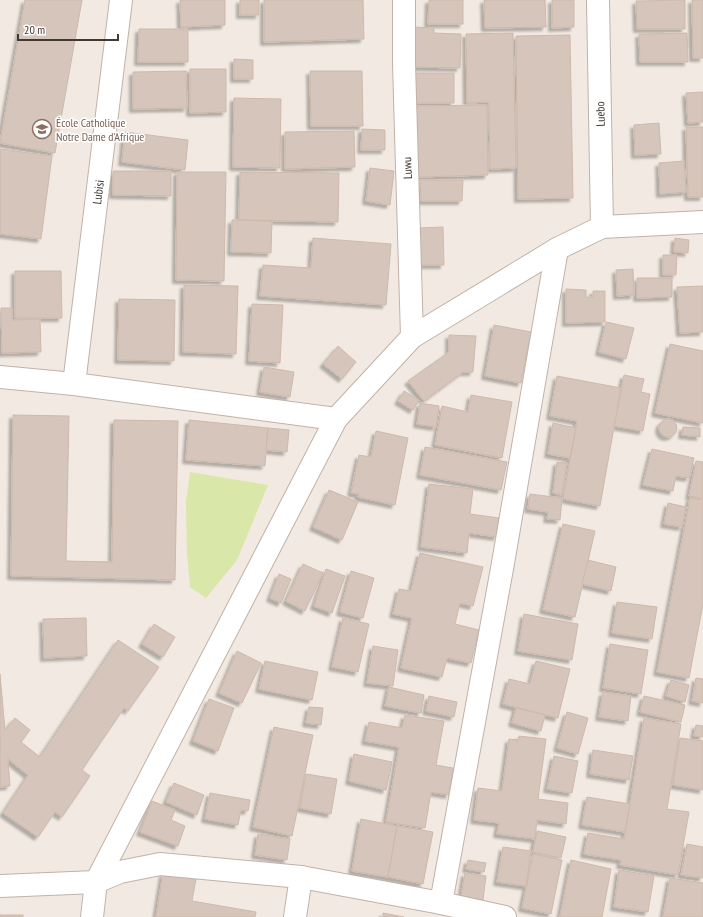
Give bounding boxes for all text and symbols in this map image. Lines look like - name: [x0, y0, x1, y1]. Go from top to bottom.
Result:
- scale bar: [18, 16, 118, 42]
- text: 20 m: [24, 22, 45, 37]
- street label: Luebo: [592, 101, 608, 127]
- place label: École Catholique Notre Dame d'Afrique: [56, 115, 144, 144]
- school or university icon: École Catholique Notre Dame d'Afrique: [31, 118, 53, 140]
- street label: Luwu: [399, 157, 415, 179]
- street label: Lubisi: [89, 179, 107, 205]

